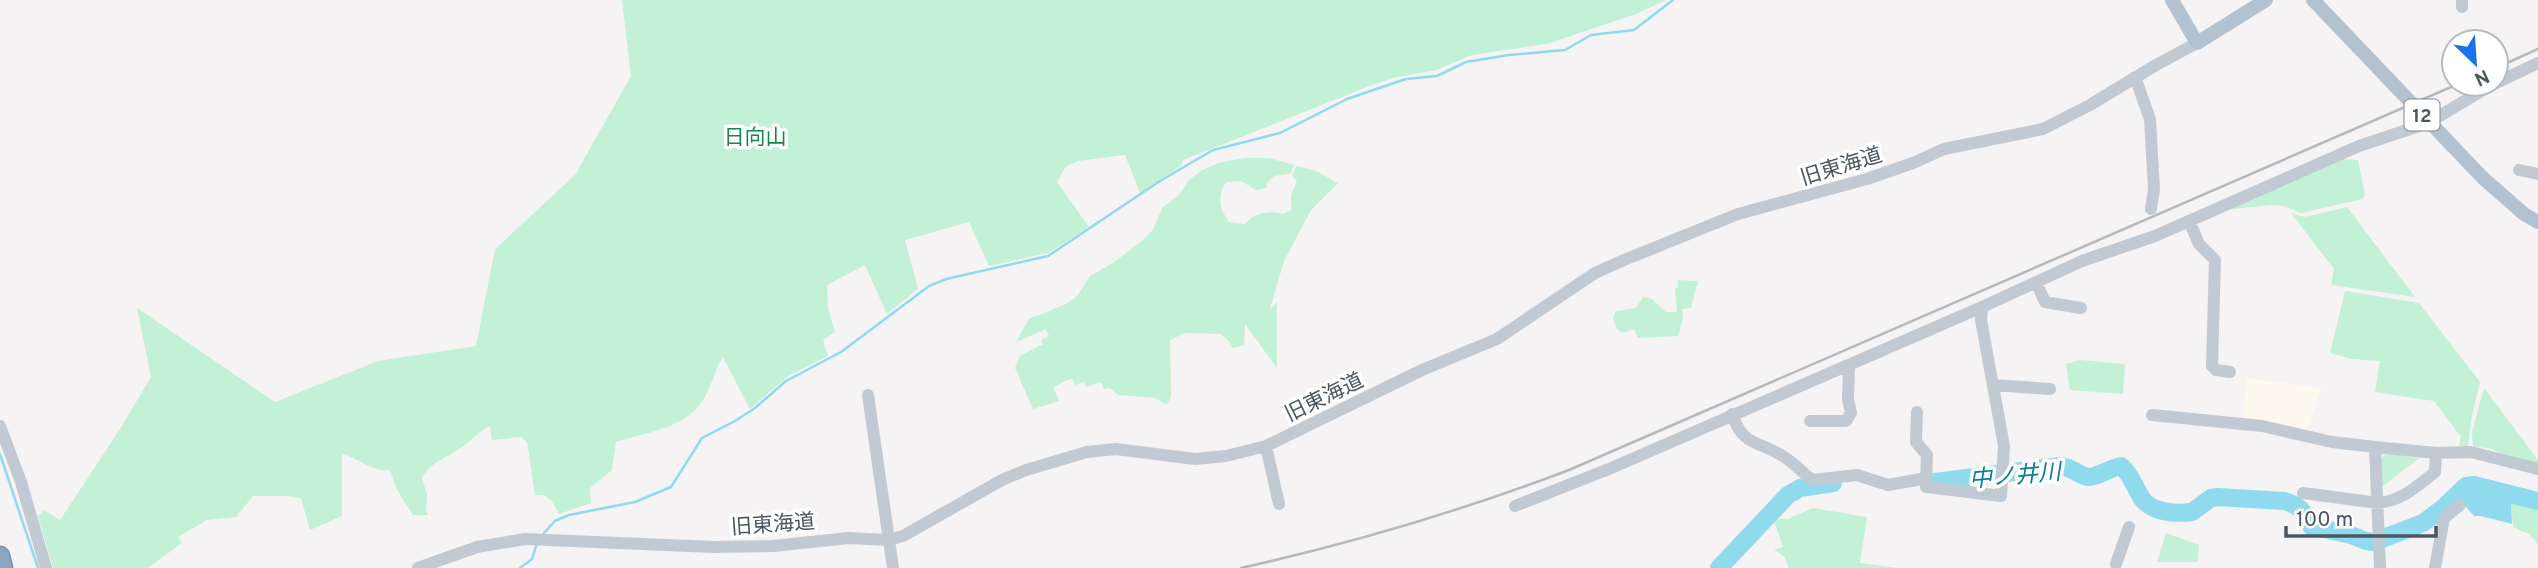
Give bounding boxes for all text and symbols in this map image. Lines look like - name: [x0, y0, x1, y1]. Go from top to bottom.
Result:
- north arrow: [2440, 28, 2510, 98]
- text: N: [2470, 63, 2493, 90]
- road number: 12: [2404, 99, 2440, 130]
- park label: 日向山: [724, 125, 787, 152]
- street label: 旧東海道: [1797, 142, 1886, 193]
- street label: 旧東海道: [1281, 368, 1368, 429]
- water label: 中ノ井川: [1968, 459, 2065, 496]
- scale bar: [2286, 494, 2436, 538]
- text: 100 m: [2296, 507, 2353, 534]
- street label: 旧東海道: [730, 509, 816, 542]

